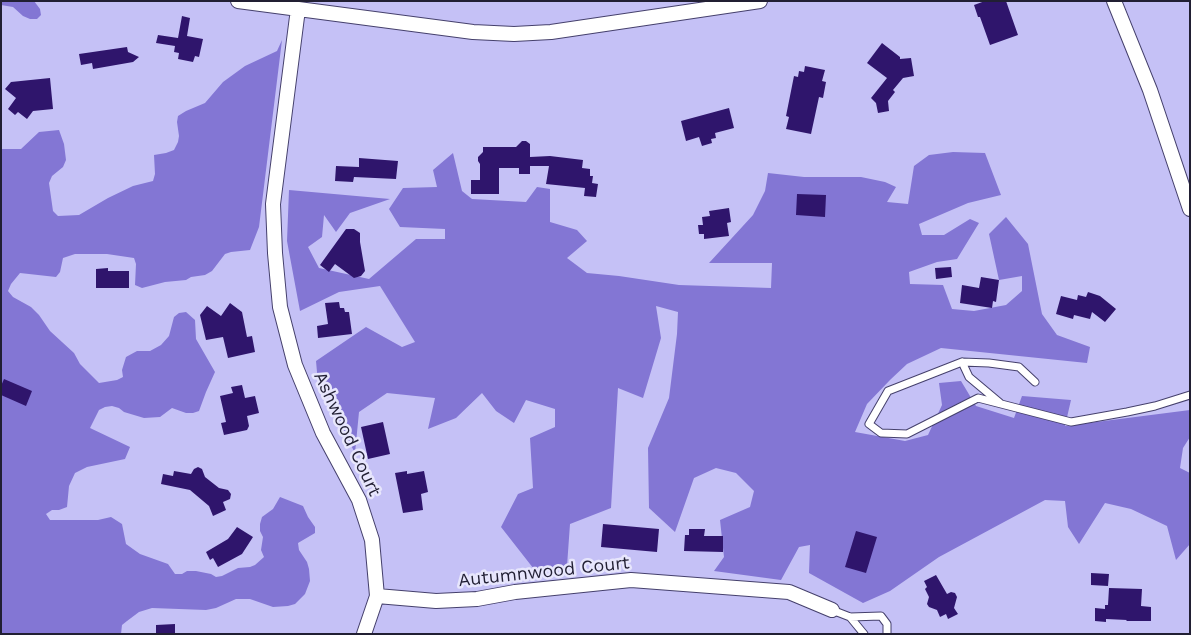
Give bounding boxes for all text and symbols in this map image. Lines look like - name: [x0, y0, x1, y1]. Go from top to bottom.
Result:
- street label: Ashwood Court: [309, 368, 385, 500]
- street label: Autumnwood Court: [457, 552, 631, 592]

